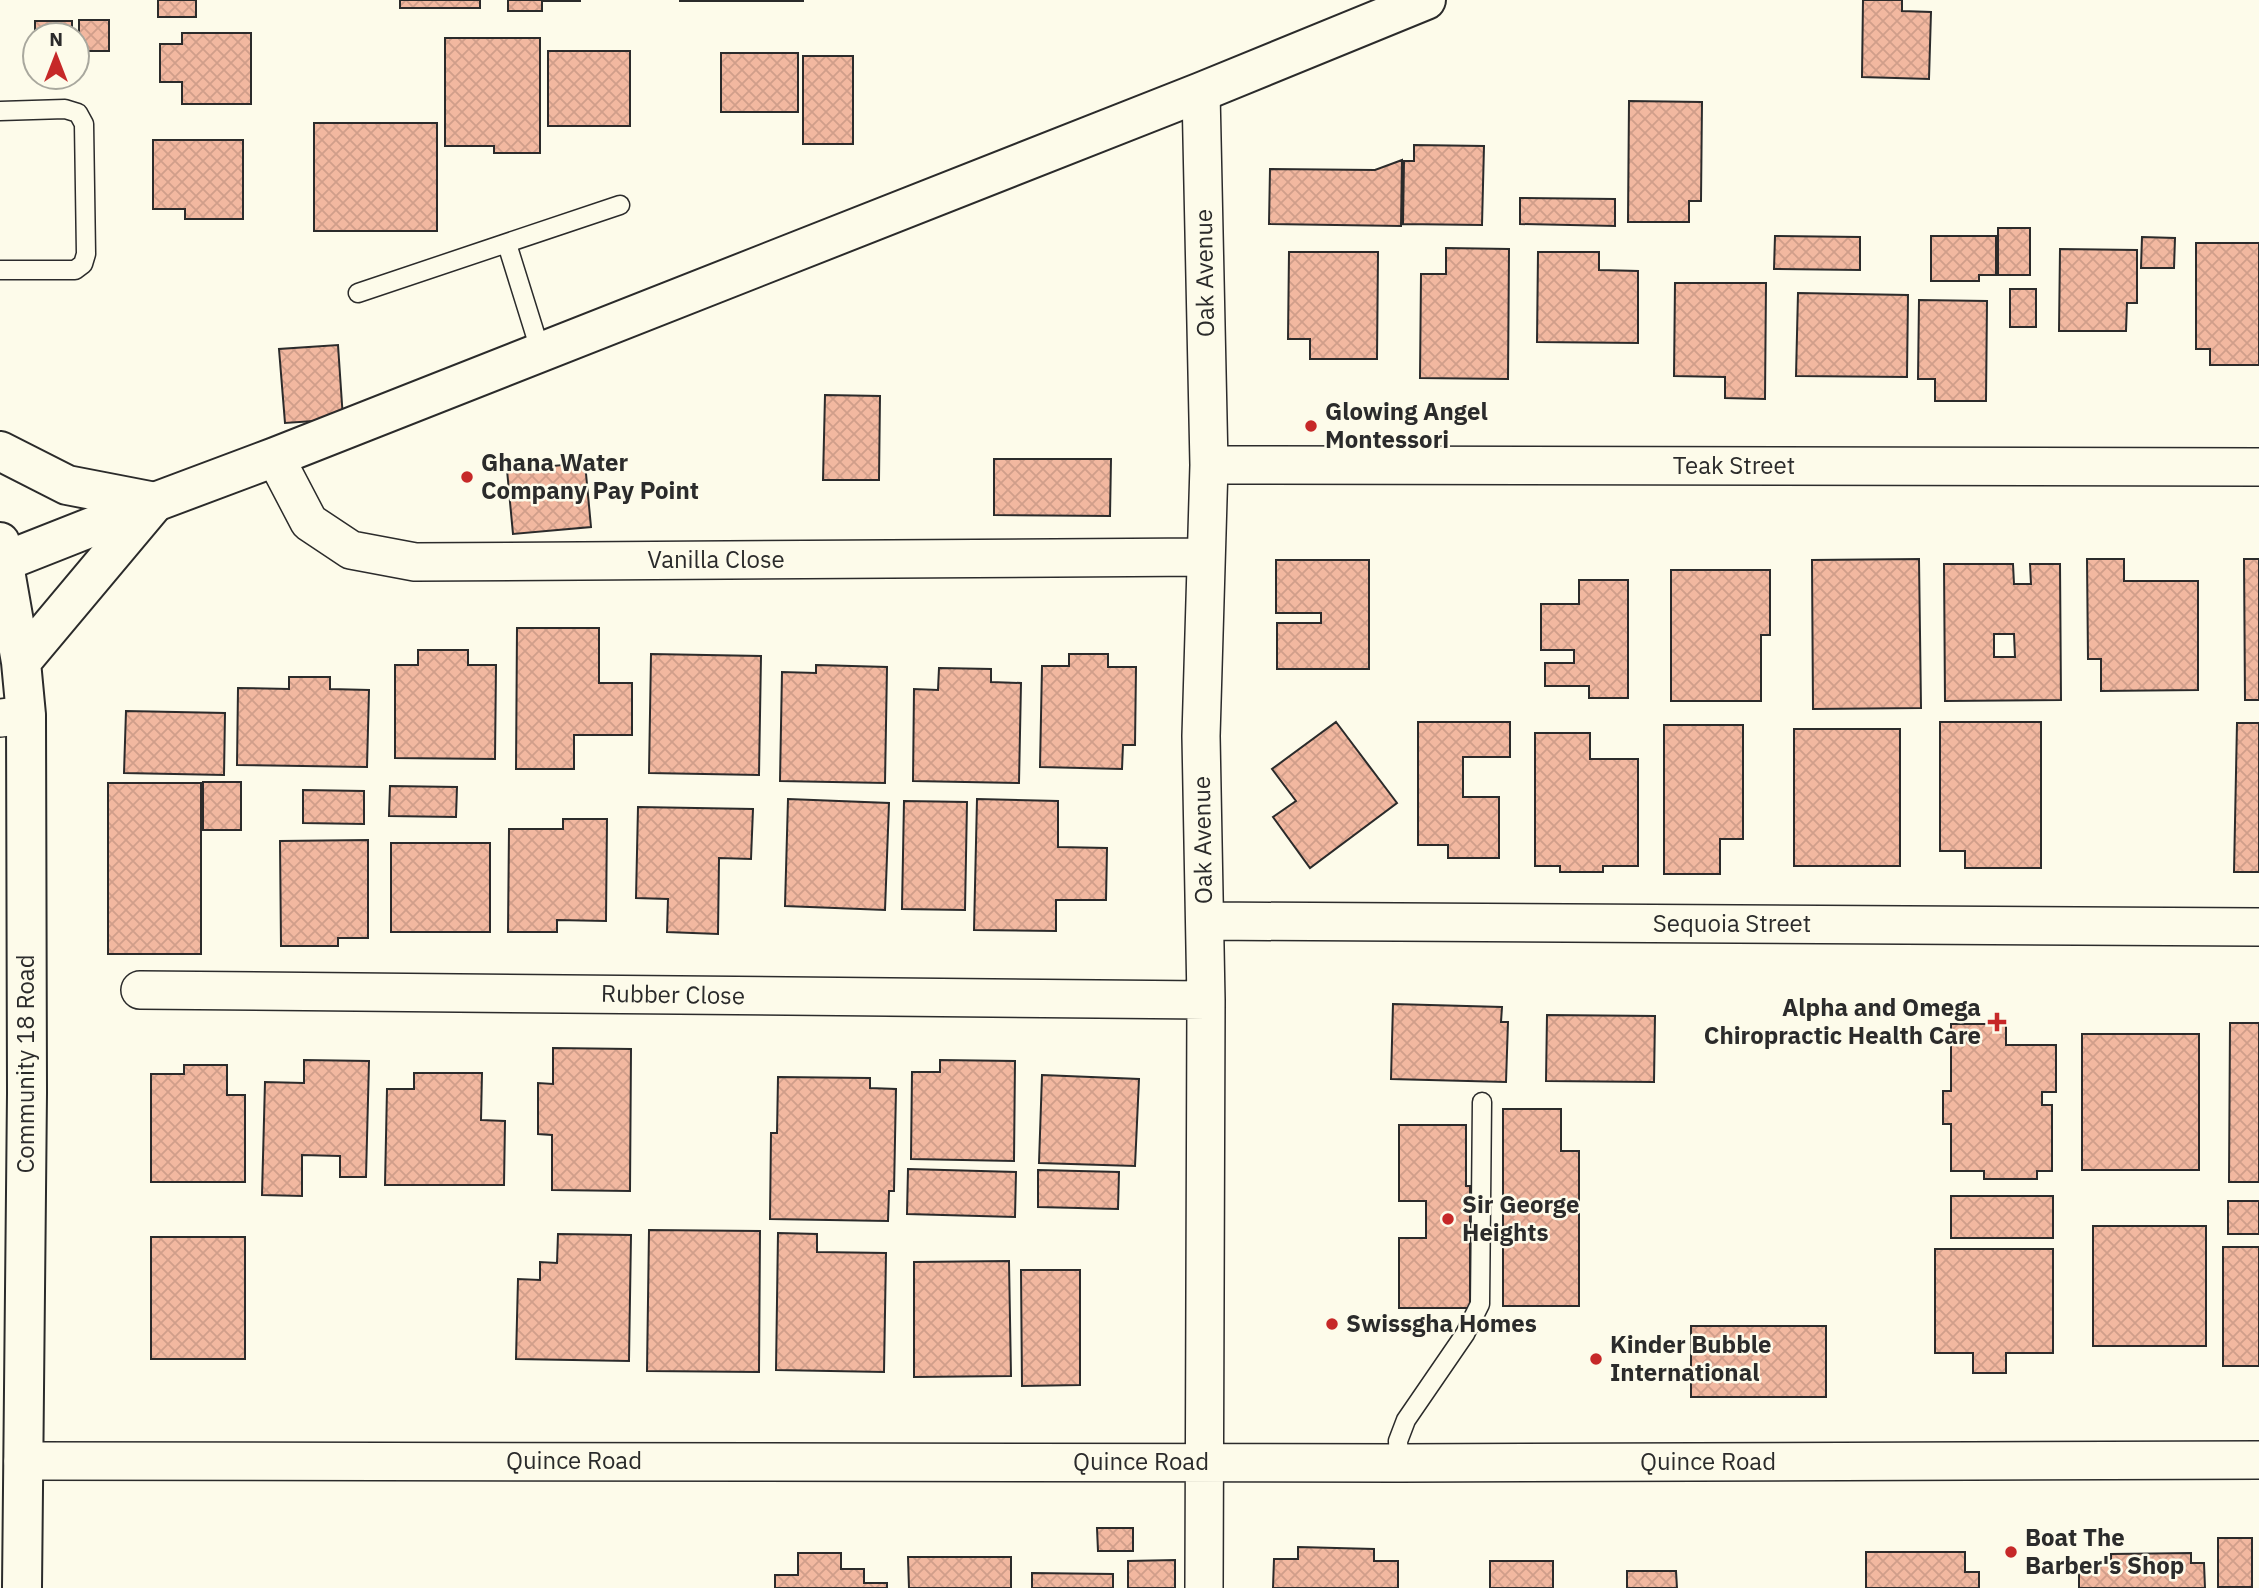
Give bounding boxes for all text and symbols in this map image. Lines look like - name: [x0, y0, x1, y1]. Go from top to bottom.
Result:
- north arrow: [21, 21, 91, 91]
- text: N: [49, 27, 63, 51]
- street label: Oak Avenue: [1187, 209, 1221, 337]
- place label: Glowing Angel Montessori: [1325, 395, 1488, 455]
- marker: Glowing Angel Montessori: [1303, 418, 1319, 434]
- place label: Ghana Water Company Pay Point: [481, 446, 699, 506]
- street label: Teak Street: [1673, 449, 1795, 481]
- marker: Ghana Water Company Pay Point: [459, 469, 475, 485]
- street label: Vanilla Close: [647, 543, 785, 575]
- street label: Oak Avenue: [1185, 776, 1219, 904]
- street label: Sequoia Street: [1653, 907, 1811, 939]
- street label: Community 18 Road: [9, 954, 41, 1174]
- street label: Rubber Close: [601, 977, 745, 1011]
- place label: Alpha and Omega Chiropractic Health Care: [1704, 991, 1981, 1051]
- marker: Alpha and Omega Chiropractic Health Care: [1987, 1012, 2007, 1032]
- place label: Sir George Heights: [1462, 1188, 1579, 1248]
- marker: Sir George Heights: [1440, 1211, 1456, 1227]
- place label: Swissgha Homes: [1346, 1307, 1537, 1339]
- marker: Swissgha Homes: [1324, 1316, 1340, 1332]
- place label: Kinder Bubble International: [1610, 1328, 1772, 1388]
- marker: Kinder Bubble International: [1588, 1351, 1604, 1367]
- street label: Quince Road: [506, 1444, 642, 1476]
- street label: Quince Road: [1073, 1445, 1209, 1477]
- street label: Quince Road: [1640, 1445, 1776, 1477]
- place label: Boat The Barber's Shop: [2025, 1521, 2184, 1581]
- marker: Boat The Barber's Shop: [2003, 1544, 2019, 1560]

